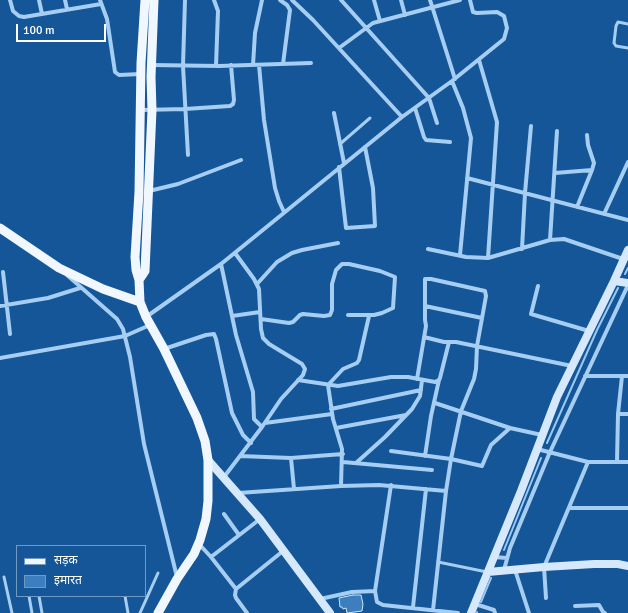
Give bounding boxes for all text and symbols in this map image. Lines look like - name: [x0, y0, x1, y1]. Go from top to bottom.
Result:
- scale bar: [18, 16, 108, 42]
- text: 100 m: [23, 23, 55, 38]
- legend: [16, 545, 146, 597]
- text: सड़क: [54, 553, 78, 568]
- text: इमारत: [54, 573, 82, 588]

